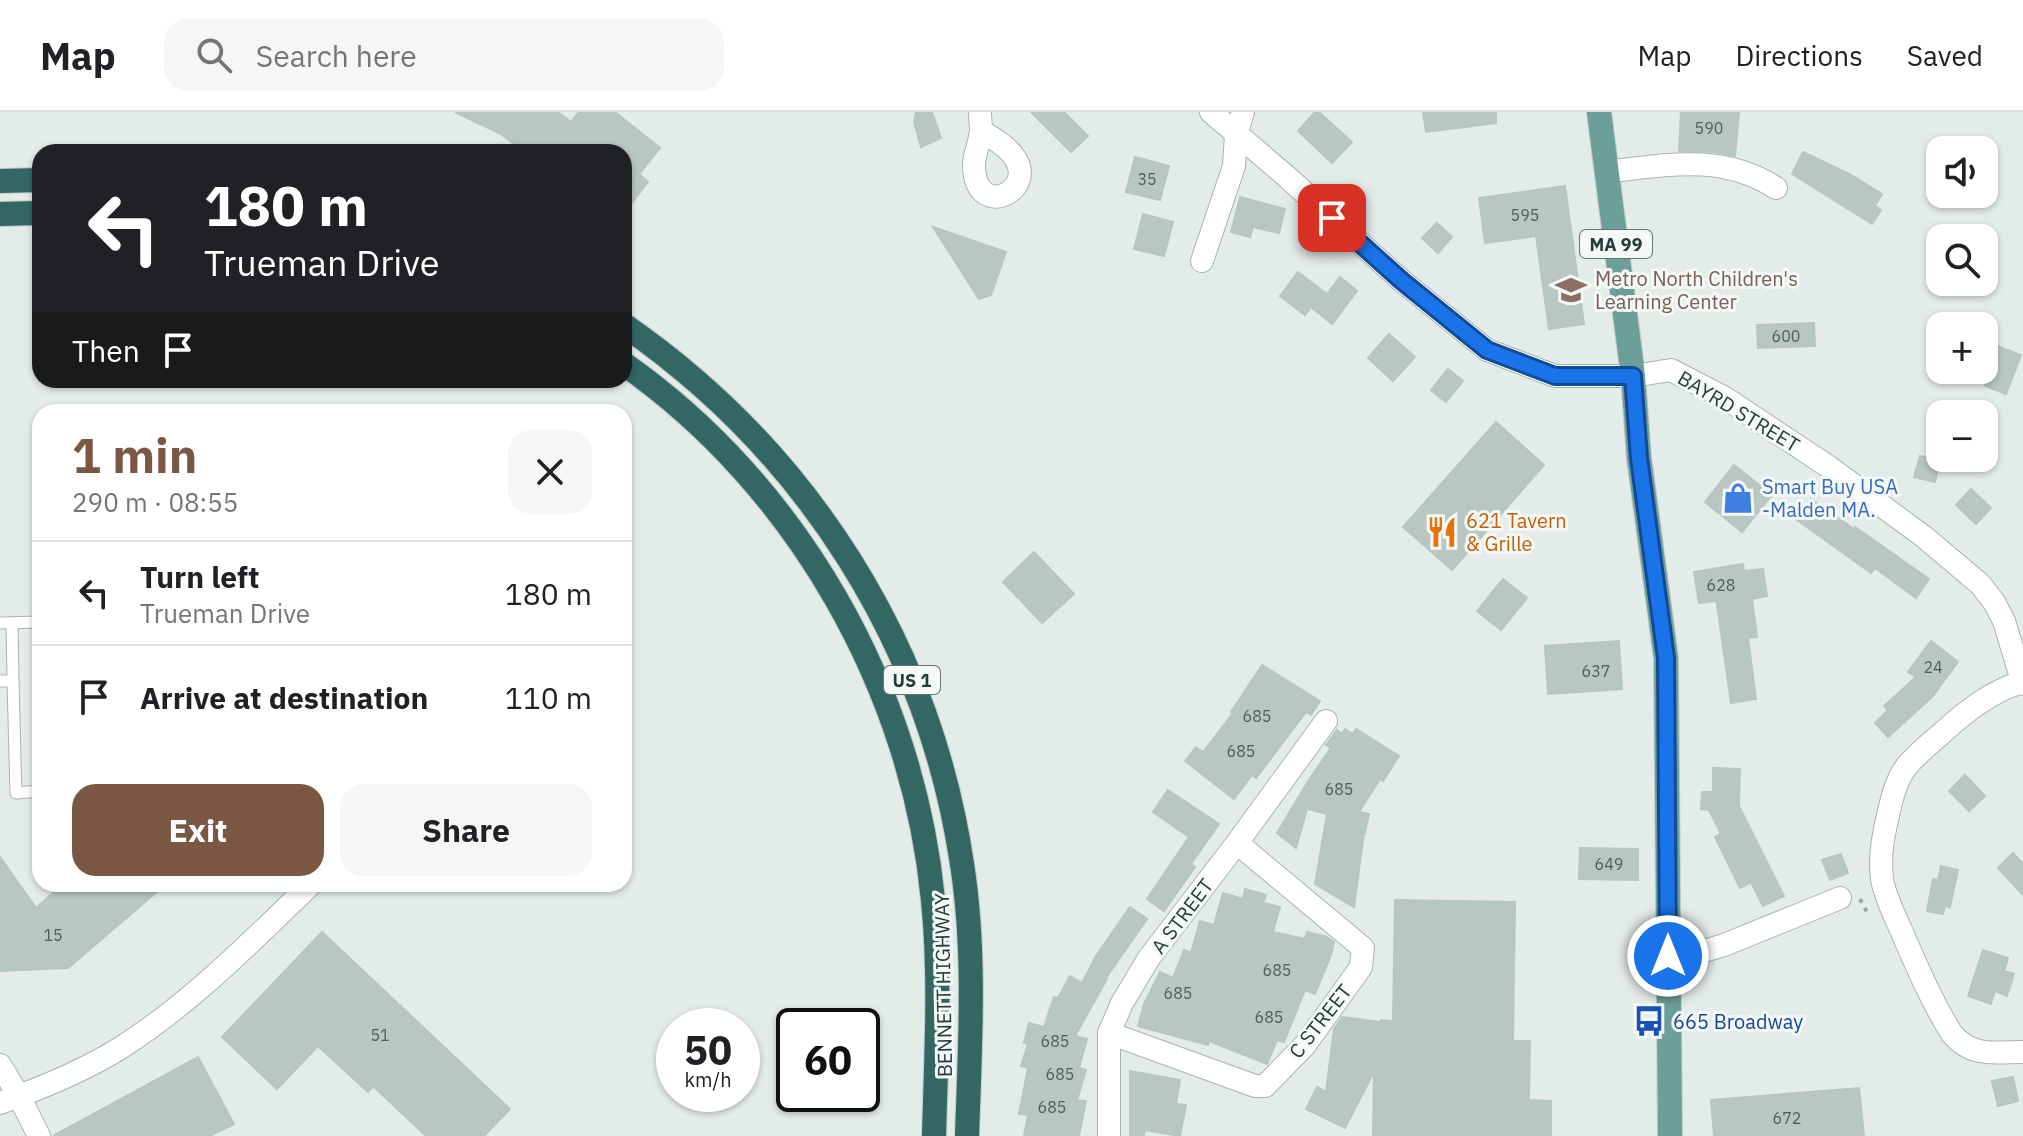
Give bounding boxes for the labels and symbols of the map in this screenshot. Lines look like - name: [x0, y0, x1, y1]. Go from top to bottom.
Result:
- house number: 590: [1695, 118, 1723, 138]
- house number: 35: [1137, 169, 1157, 189]
- pin: [1298, 184, 1366, 252]
- house number: 595: [1511, 205, 1539, 225]
- road number: MA 99: [1580, 230, 1652, 258]
- place label: Metro North Children's Learning Center: [1595, 265, 1798, 315]
- school or university icon: Metro North Children's Learning Center: [1554, 273, 1588, 307]
- house number: 600: [1772, 326, 1800, 346]
- street label: BAYRD STREET: [1673, 364, 1805, 458]
- place label: Smart Buy USA -Malden MA.: [1762, 473, 1898, 523]
- shop icon: Smart Buy USA -Malden MA.: [1721, 481, 1755, 515]
- place label: 621 Tavern & Grille: [1466, 507, 1567, 557]
- restaurant icon: 621 Tavern & Grille: [1425, 515, 1459, 549]
- house number: 628: [1707, 575, 1735, 595]
- house number: 24: [1923, 657, 1943, 677]
- house number: 637: [1582, 661, 1610, 681]
- road number: US 1: [884, 666, 940, 694]
- house number: 685: [1243, 706, 1271, 726]
- house number: 685: [1227, 741, 1255, 761]
- house number: 685: [1325, 779, 1353, 799]
- house number: 649: [1595, 854, 1623, 874]
- street label: A STREET: [1145, 873, 1219, 959]
- street label: BENNETT HIGHWAY: [928, 893, 958, 1077]
- position arrow: [1626, 914, 1710, 998]
- house number: 15: [43, 925, 63, 945]
- house number: 685: [1263, 960, 1291, 980]
- street label: C STREET: [1282, 978, 1358, 1064]
- house number: 685: [1164, 983, 1192, 1003]
- bus stop icon: 665 Broadway: [1632, 1004, 1666, 1038]
- house number: 685: [1255, 1007, 1283, 1027]
- speed limit sign: 60: [776, 1008, 880, 1112]
- place label: 665 Broadway: [1673, 1008, 1803, 1035]
- house number: 51: [370, 1025, 390, 1045]
- house number: 685: [1041, 1031, 1069, 1051]
- house number: 685: [1046, 1064, 1074, 1084]
- house number: 685: [1038, 1097, 1066, 1117]
- house number: 672: [1773, 1108, 1801, 1128]

